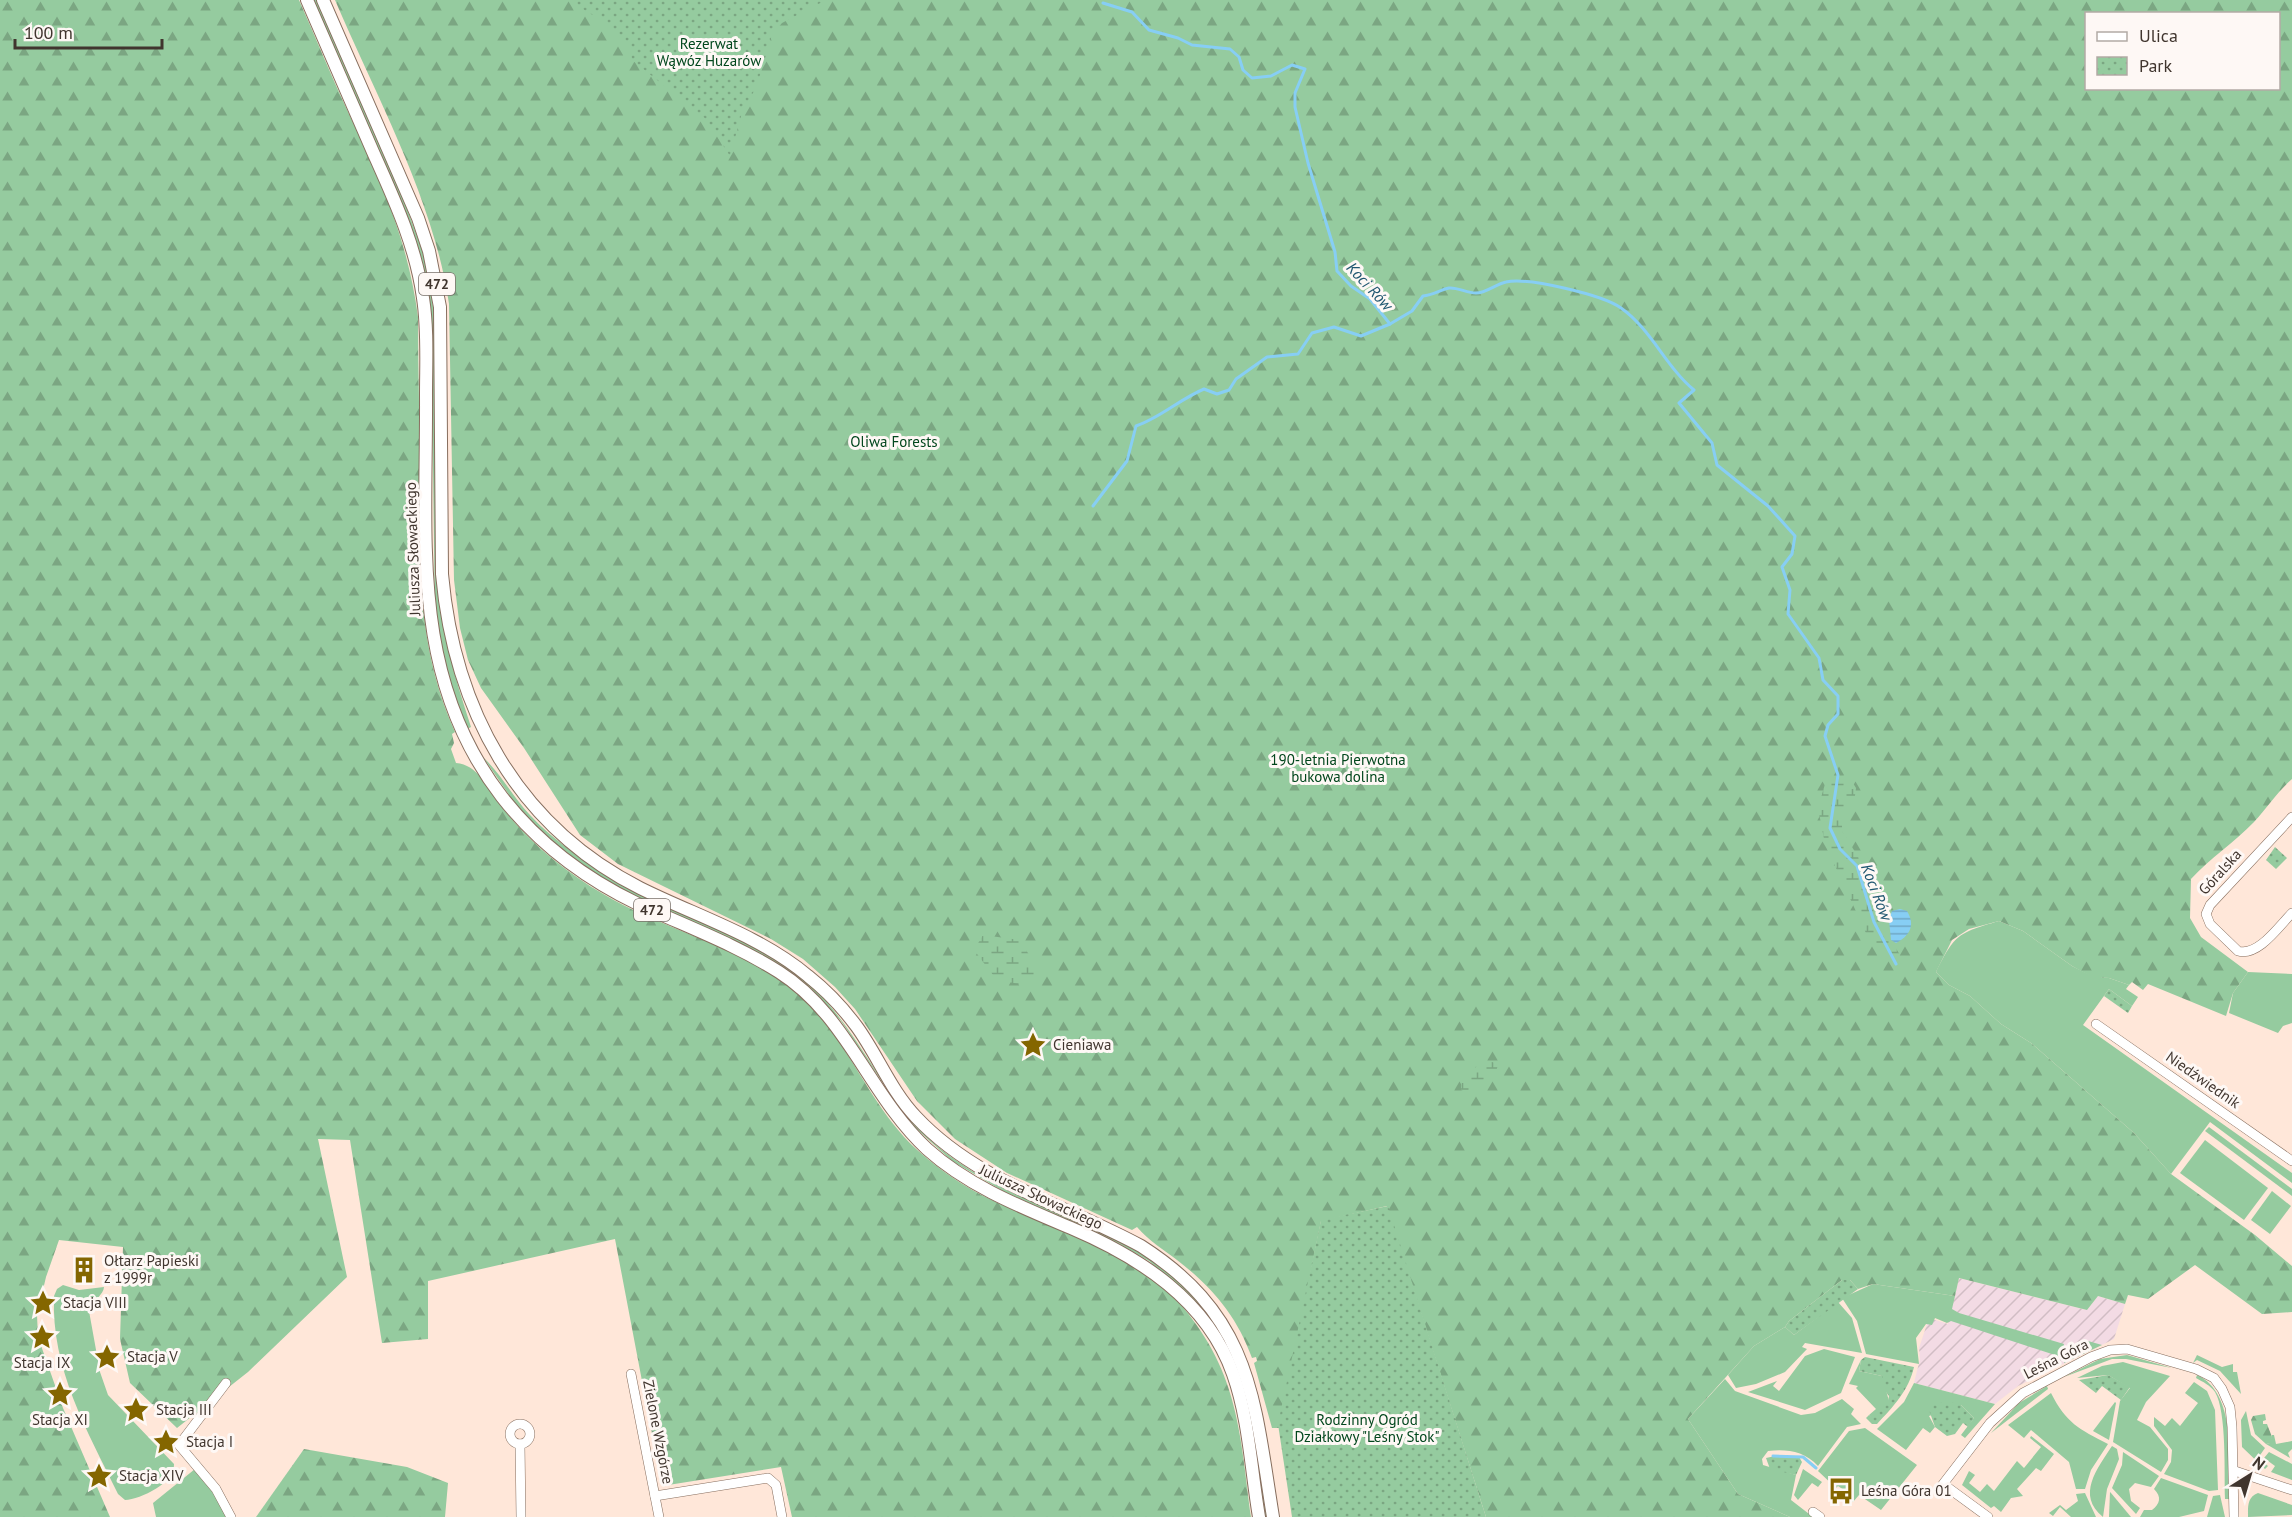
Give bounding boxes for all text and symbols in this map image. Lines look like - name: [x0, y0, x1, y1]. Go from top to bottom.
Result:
- scale bar: [15, 12, 162, 50]
- legend: [2085, 12, 2280, 90]
- text: 100 m: [24, 21, 73, 44]
- text: Ulica: [2139, 24, 2178, 47]
- park label: Rezerwat Wąwóz Huzarów: [657, 34, 761, 70]
- text: Park: [2139, 54, 2172, 77]
- water label: Koci Rów: [1343, 258, 1398, 315]
- road number: 472: [419, 273, 455, 295]
- park label: Oliwa Forests: [850, 432, 938, 451]
- street label: Juliusza Słowackiego: [401, 482, 424, 617]
- park label: 190-letnia Pierwotna bukowa dolina: [1270, 750, 1406, 786]
- street label: Góralska: [2194, 845, 2245, 898]
- water label: Koci Rów: [1857, 861, 1897, 924]
- road number: 472: [634, 899, 670, 921]
- place icon: Cieniawa: [1018, 1030, 1048, 1060]
- place label: Cieniawa: [1053, 1035, 1111, 1054]
- street label: Niedźwiednik: [2162, 1047, 2245, 1113]
- street label: Juliusza Słowackiego: [976, 1159, 1106, 1233]
- place label: Ołtarz Papieski z 1999r: [104, 1251, 199, 1287]
- building icon: Ołtarz Papieski z 1999r: [69, 1255, 99, 1285]
- place icon: Stacja VIII: [28, 1288, 58, 1318]
- place label: Stacja VIII: [63, 1293, 127, 1312]
- place icon: Stacja IX: [27, 1322, 57, 1352]
- street label: Leśna Góra: [2020, 1334, 2091, 1383]
- place icon: Stacja V: [92, 1342, 122, 1372]
- place label: Stacja V: [127, 1347, 178, 1366]
- place label: Stacja IX: [14, 1353, 70, 1372]
- street label: Zielone Wzgórze: [639, 1378, 678, 1485]
- place icon: Stacja XI: [45, 1379, 75, 1409]
- place icon: Stacja III: [121, 1395, 151, 1425]
- place label: Stacja III: [156, 1400, 212, 1419]
- place label: Stacja XI: [32, 1410, 88, 1429]
- park label: Rodzinny Ogród Działkowy "Leśny Stok": [1294, 1410, 1440, 1446]
- place icon: Stacja I: [151, 1427, 181, 1457]
- place label: Stacja I: [186, 1432, 233, 1451]
- north arrow: [2220, 1445, 2280, 1505]
- text: N: [2249, 1452, 2269, 1474]
- place icon: Stacja XIV: [84, 1461, 114, 1491]
- place label: Stacja XIV: [119, 1466, 184, 1485]
- bus stop icon: Leśna Góra 01: [1826, 1476, 1856, 1506]
- place label: Leśna Góra 01: [1861, 1481, 1952, 1500]

